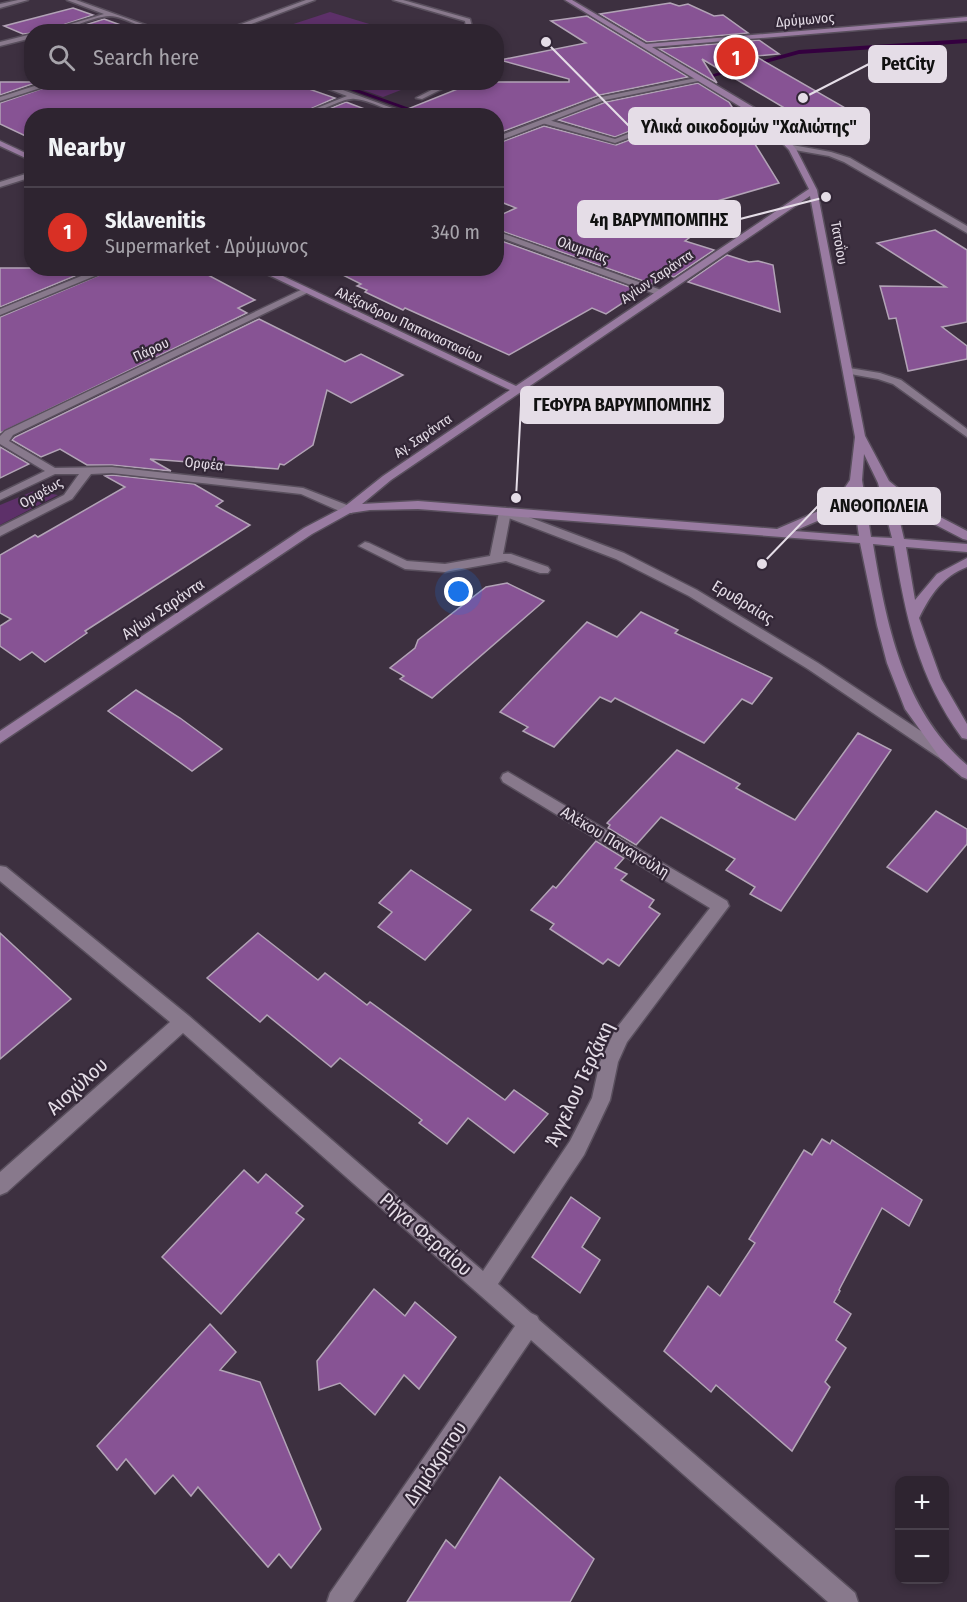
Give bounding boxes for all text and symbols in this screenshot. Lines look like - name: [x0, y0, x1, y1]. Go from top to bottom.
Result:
- street label: Δρύμωνος: [775, 9, 835, 31]
- search box: [24, 24, 504, 90]
- pin: 1: [716, 34, 756, 80]
- icon: search: [45, 41, 78, 74]
- text: Search here: [93, 44, 199, 71]
- callout: PetCity: [869, 46, 946, 82]
- text: PetCity: [881, 53, 935, 75]
- callout: Υλικά οικοδομών "Χαλιώτης": [629, 108, 869, 144]
- text: Υλικά οικοδομών "Χαλιώτης": [640, 116, 857, 138]
- text: Nearby: [48, 132, 125, 163]
- callout: 4η ΒΑΡΥΜΠΟΜΠΗΣ: [578, 201, 740, 237]
- text: Sklavenitis: [105, 207, 206, 234]
- text: 4η ΒΑΡΥΜΠΟΜΠΗΣ: [590, 209, 728, 231]
- text: 1: [63, 220, 72, 244]
- text: 340 m: [431, 220, 480, 244]
- street label: Τατοΐου: [827, 220, 852, 266]
- street label: Ολυμπίας: [555, 233, 611, 267]
- text: Supermarket · Δρύμωνος: [105, 234, 308, 258]
- street label: Αγίων Σαράντα: [618, 247, 696, 307]
- street label: Αλέξανδρου Παπαναστασίου: [333, 283, 485, 367]
- street label: Πάρου: [130, 334, 172, 366]
- callout: ΓΕΦΥΡΑ ΒΑΡΥΜΠΟΜΠΗΣ: [521, 387, 723, 423]
- text: ΓΕΦΥΡΑ ΒΑΡΥΜΠΟΜΠΗΣ: [533, 394, 711, 416]
- street label: Αγ. Σαράντα: [391, 410, 455, 462]
- street label: Ορφέα: [184, 454, 224, 474]
- street label: Ορφέως: [16, 474, 66, 512]
- callout: ΑΝΘΟΠΩΛΕΙΑ: [818, 488, 940, 524]
- text: ΑΝΘΟΠΩΛΕΙΑ: [829, 495, 928, 517]
- street label: Αγίων Σαράντα: [118, 574, 208, 644]
- street label: Ερυθραίας: [709, 576, 777, 628]
- your location: [444, 577, 473, 606]
- street label: Αλέκου Παναγούλη: [557, 802, 673, 882]
- street label: Άγγελου Τερζάκη: [539, 1017, 619, 1151]
- street label: Αισχύλου: [41, 1052, 113, 1120]
- street label: Ρήγα Φεραίου: [375, 1187, 477, 1281]
- street label: Δημόκριτου: [398, 1417, 472, 1509]
- map controls: [895, 1476, 949, 1584]
- button: +: [895, 1476, 949, 1530]
- button: −: [895, 1530, 949, 1584]

